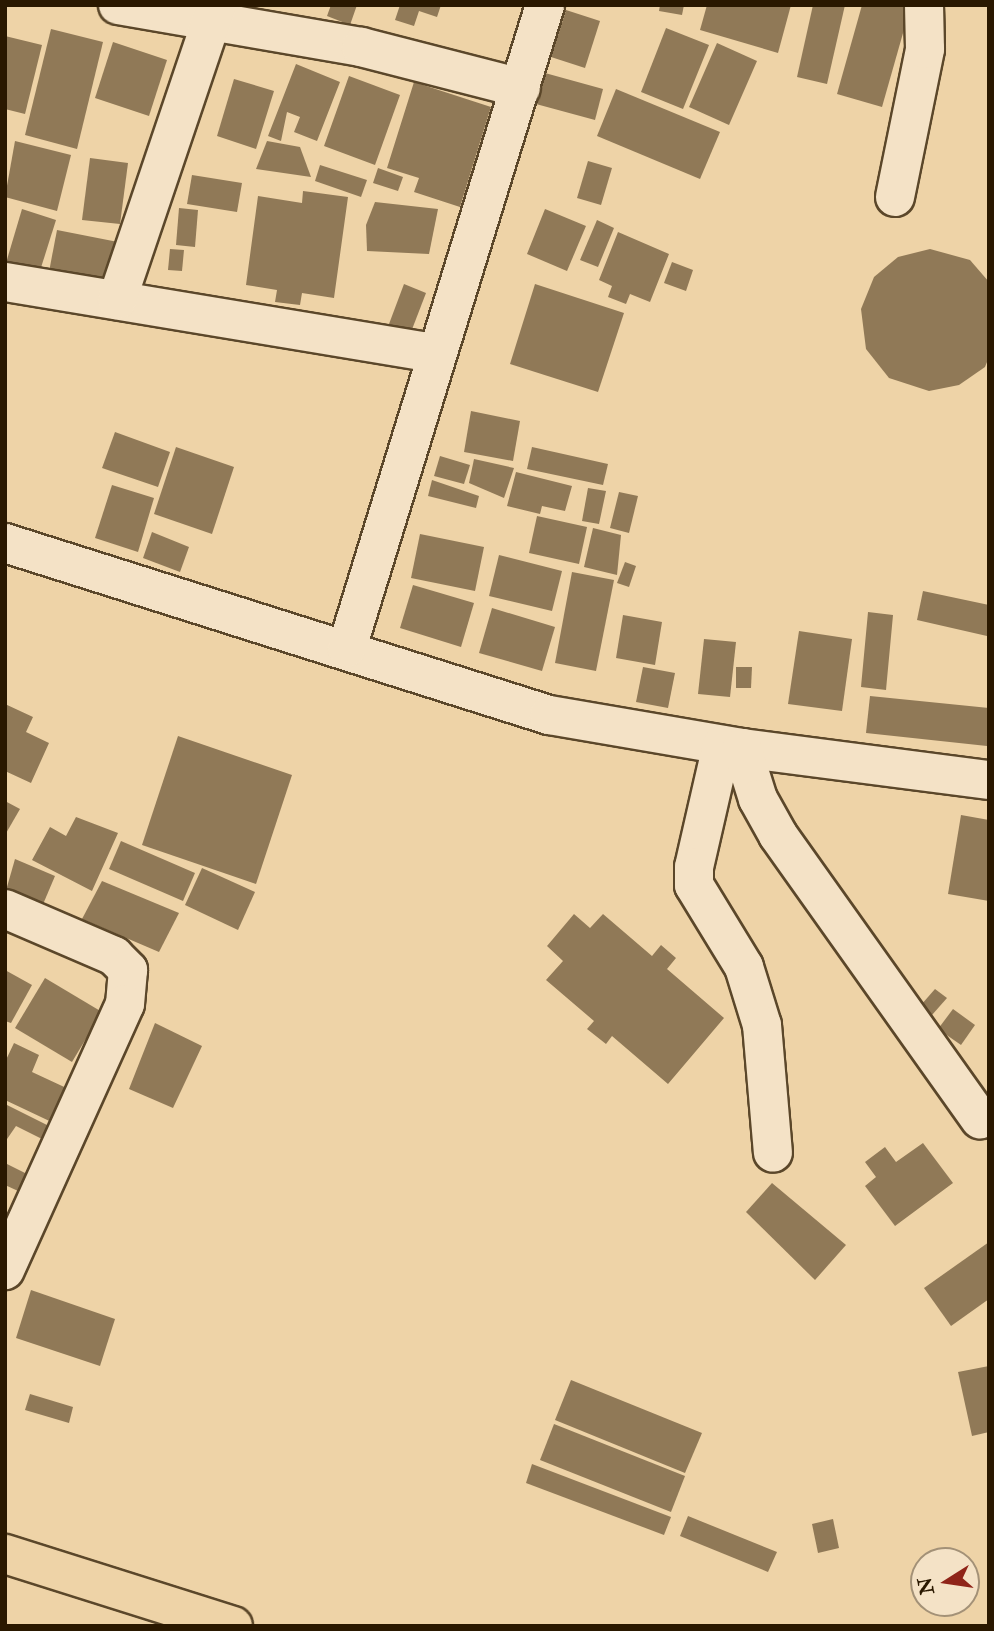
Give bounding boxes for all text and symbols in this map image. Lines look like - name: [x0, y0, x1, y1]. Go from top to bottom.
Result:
- north arrow: [910, 1547, 980, 1617]
- text: N: [913, 1575, 940, 1597]

